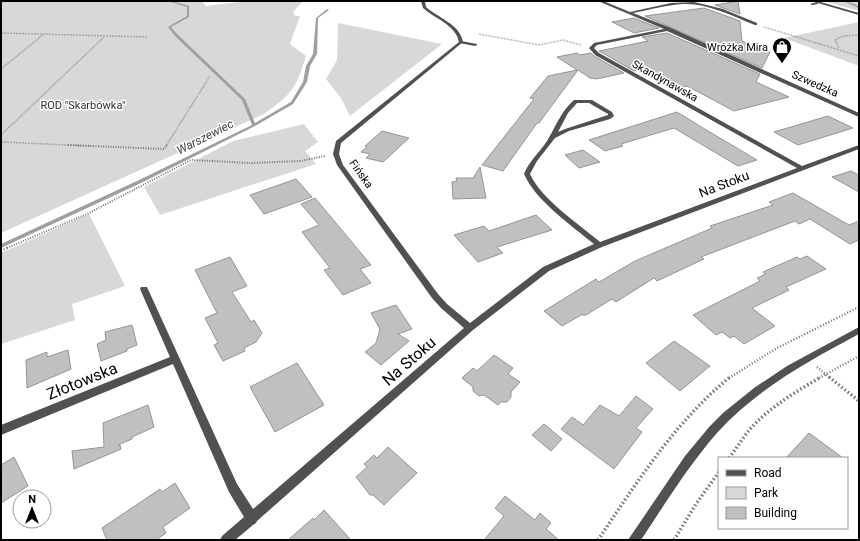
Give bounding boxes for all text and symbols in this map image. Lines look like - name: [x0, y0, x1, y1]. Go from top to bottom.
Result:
- shop icon: Wróżka Mira: [771, 36, 793, 64]
- place label: Wróżka Mira: [707, 41, 768, 54]
- street label: Skandynawska: [630, 58, 700, 104]
- street label: Szwedzka: [790, 68, 840, 100]
- park label: ROD "Skarbówka": [40, 99, 126, 112]
- water label: Warszewiec: [174, 117, 236, 157]
- street label: Fińska: [346, 157, 376, 191]
- street label: Na Stoku: [697, 168, 751, 200]
- street label: Na Stoku: [378, 333, 440, 389]
- street label: Złotowska: [44, 358, 120, 404]
- legend: [718, 457, 848, 529]
- text: Road: [754, 466, 782, 480]
- text: Park: [754, 486, 779, 500]
- north arrow: [12, 489, 52, 529]
- text: N: [28, 493, 36, 506]
- text: Building: [754, 506, 797, 520]

